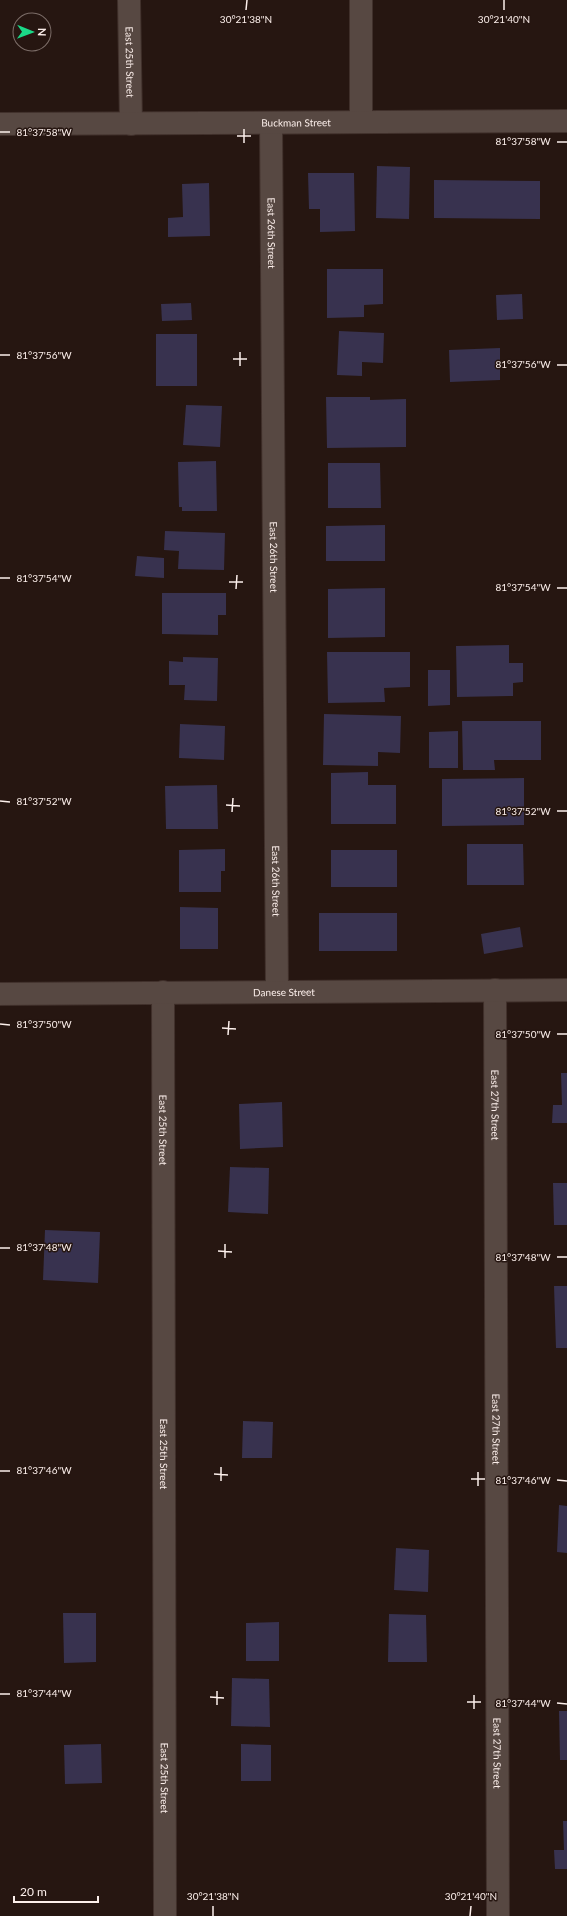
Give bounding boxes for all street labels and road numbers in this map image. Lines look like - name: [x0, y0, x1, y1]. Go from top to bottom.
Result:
- street label: East 25th Street: [123, 26, 137, 98]
- street label: Buckman Street: [261, 116, 331, 129]
- street label: East 26th Street: [266, 197, 278, 269]
- street label: East 26th Street: [268, 521, 280, 593]
- street label: East 26th Street: [270, 845, 282, 917]
- street label: Danese Street: [253, 986, 315, 998]
- street label: East 27th Street: [489, 1070, 501, 1141]
- street label: East 25th Street: [157, 1095, 169, 1166]
- street label: East 27th Street: [490, 1394, 503, 1465]
- street label: East 25th Street: [158, 1419, 170, 1490]
- street label: East 27th Street: [491, 1718, 504, 1789]
- street label: East 25th Street: [159, 1743, 171, 1814]

